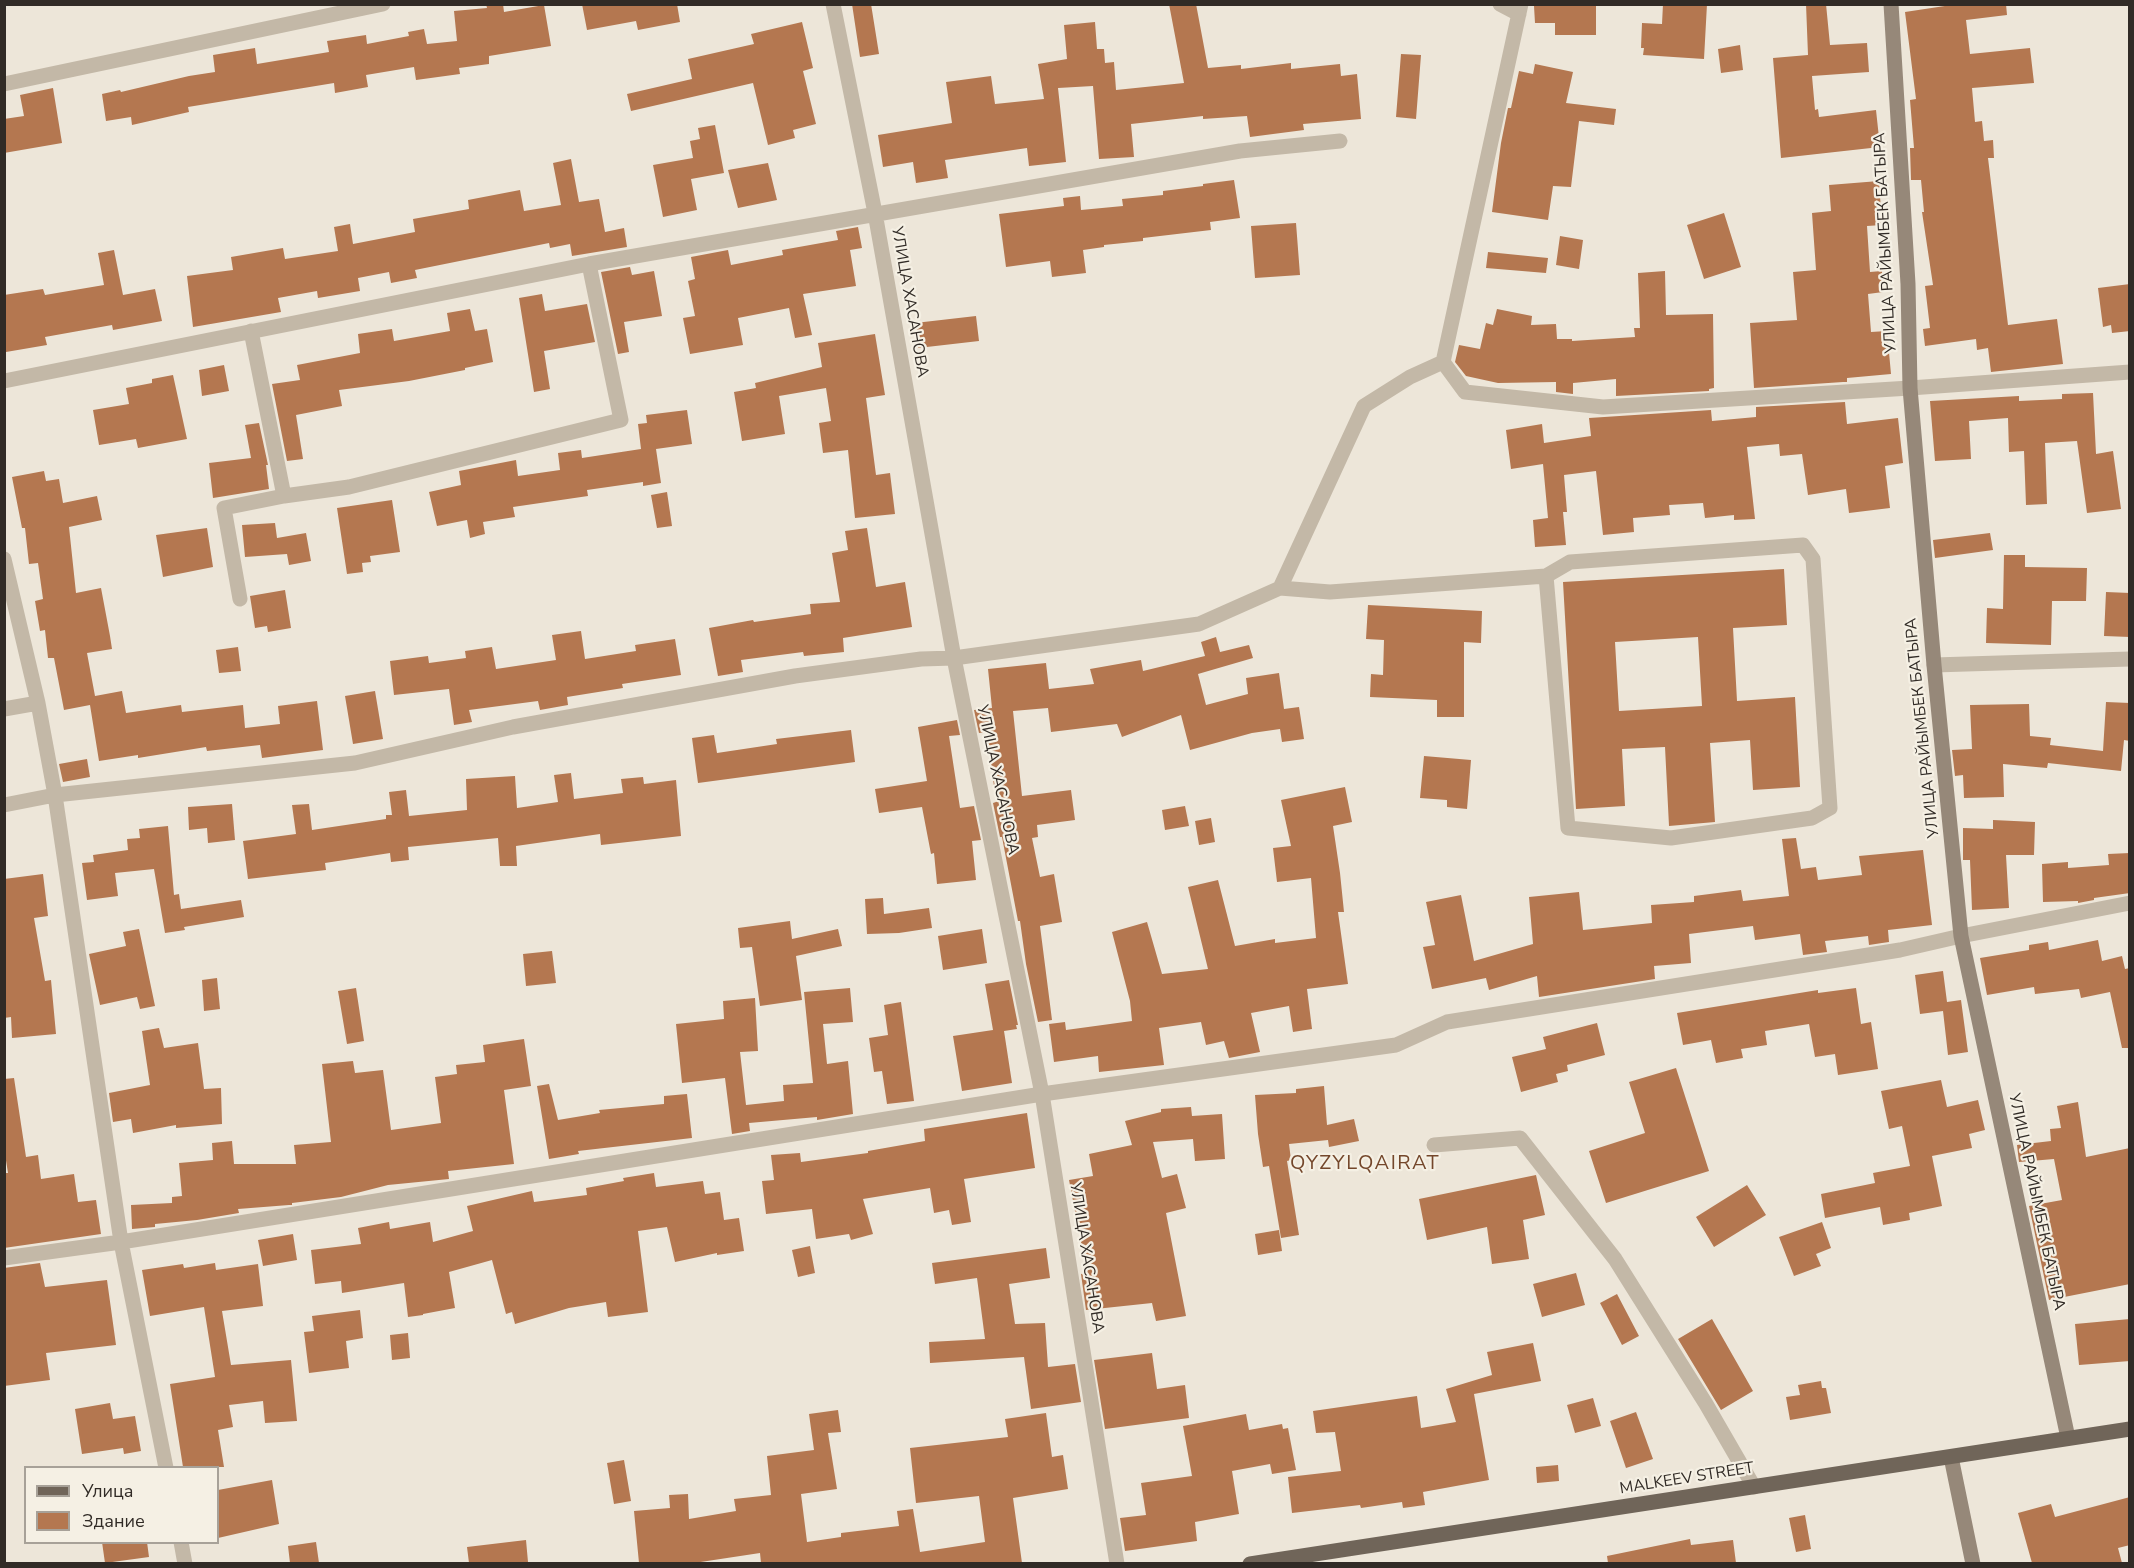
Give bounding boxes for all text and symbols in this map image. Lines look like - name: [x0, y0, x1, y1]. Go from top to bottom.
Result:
- street label: УЛИЦА РАЙЫМБЕК БАТЫРА: [1871, 132, 1901, 354]
- street label: УЛИЦА ХАСАНОВА: [886, 225, 932, 379]
- street label: УЛИЦА РАЙЫМБЕК БАТЫРА: [1902, 617, 1944, 839]
- street label: УЛИЦА ХАСАНОВА: [972, 703, 1022, 857]
- street label: УЛИЦА РАЙЫМБЕК БАТЫРА: [2004, 1092, 2068, 1312]
- district label: QYZYLQAIRAT: [1290, 1152, 1440, 1176]
- street label: УЛИЦА ХАСАНОВА: [1065, 1181, 1107, 1335]
- street label: MALKEEV STREET: [1618, 1459, 1756, 1499]
- legend: [24, 1466, 219, 1544]
- text: Улица: [82, 1479, 133, 1503]
- text: Здание: [82, 1509, 145, 1533]

